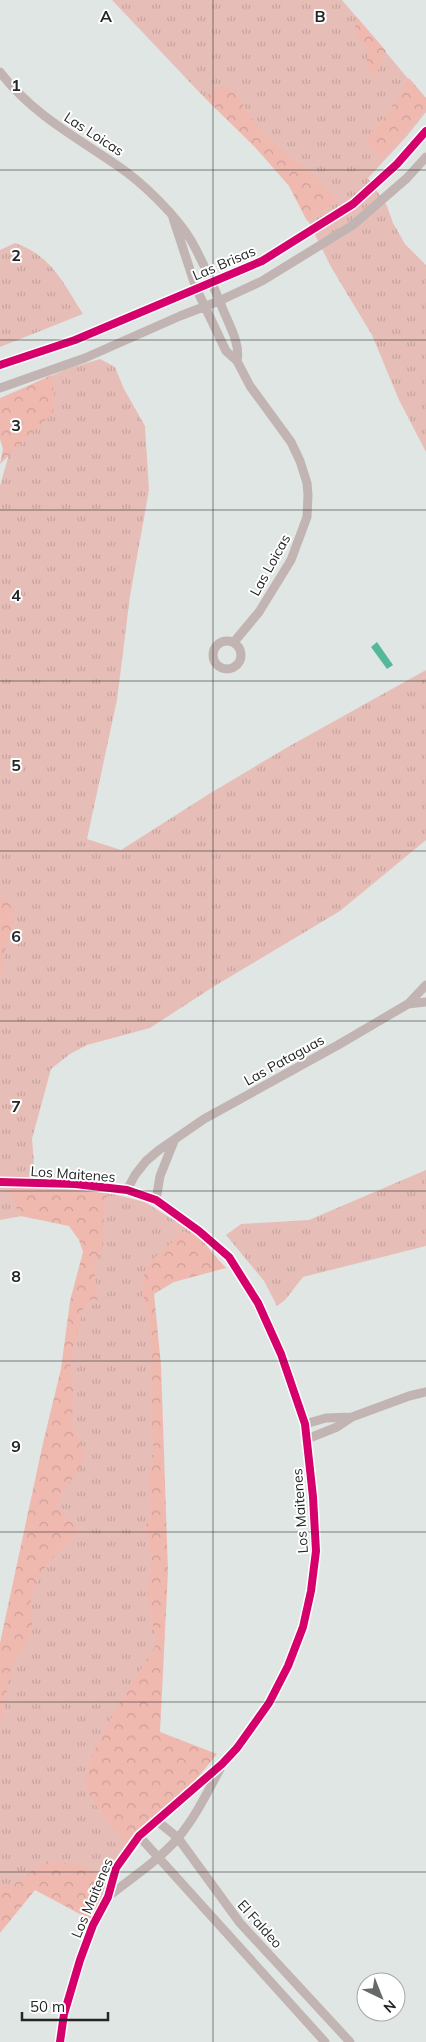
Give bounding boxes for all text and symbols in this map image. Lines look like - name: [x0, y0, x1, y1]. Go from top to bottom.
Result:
- text: A: [100, 6, 112, 26]
- text: B: [314, 6, 326, 26]
- text: 1: [11, 75, 21, 95]
- street label: Las Loicas: [61, 108, 127, 160]
- street label: Las Brisas: [190, 242, 258, 284]
- text: 2: [11, 245, 21, 265]
- text: 3: [11, 415, 21, 435]
- street label: Las Loicas: [246, 531, 294, 599]
- text: 4: [11, 585, 21, 605]
- text: 5: [11, 755, 21, 775]
- text: 6: [11, 926, 21, 946]
- street label: Las Pataguas: [241, 1031, 327, 1089]
- text: 7: [11, 1096, 21, 1116]
- street label: Los Maitenes: [30, 1162, 116, 1186]
- text: 8: [11, 1266, 21, 1286]
- text: 9: [11, 1436, 21, 1456]
- street label: Los Maitenes: [288, 1468, 312, 1554]
- street label: Los Maitenes: [67, 1855, 117, 1941]
- street label: El Faldeo: [234, 1896, 286, 1952]
- north arrow: [356, 1972, 406, 2022]
- scale bar: [22, 1990, 109, 2022]
- text: N: [380, 1996, 400, 2017]
- text: 50 m: [30, 1997, 65, 2016]

